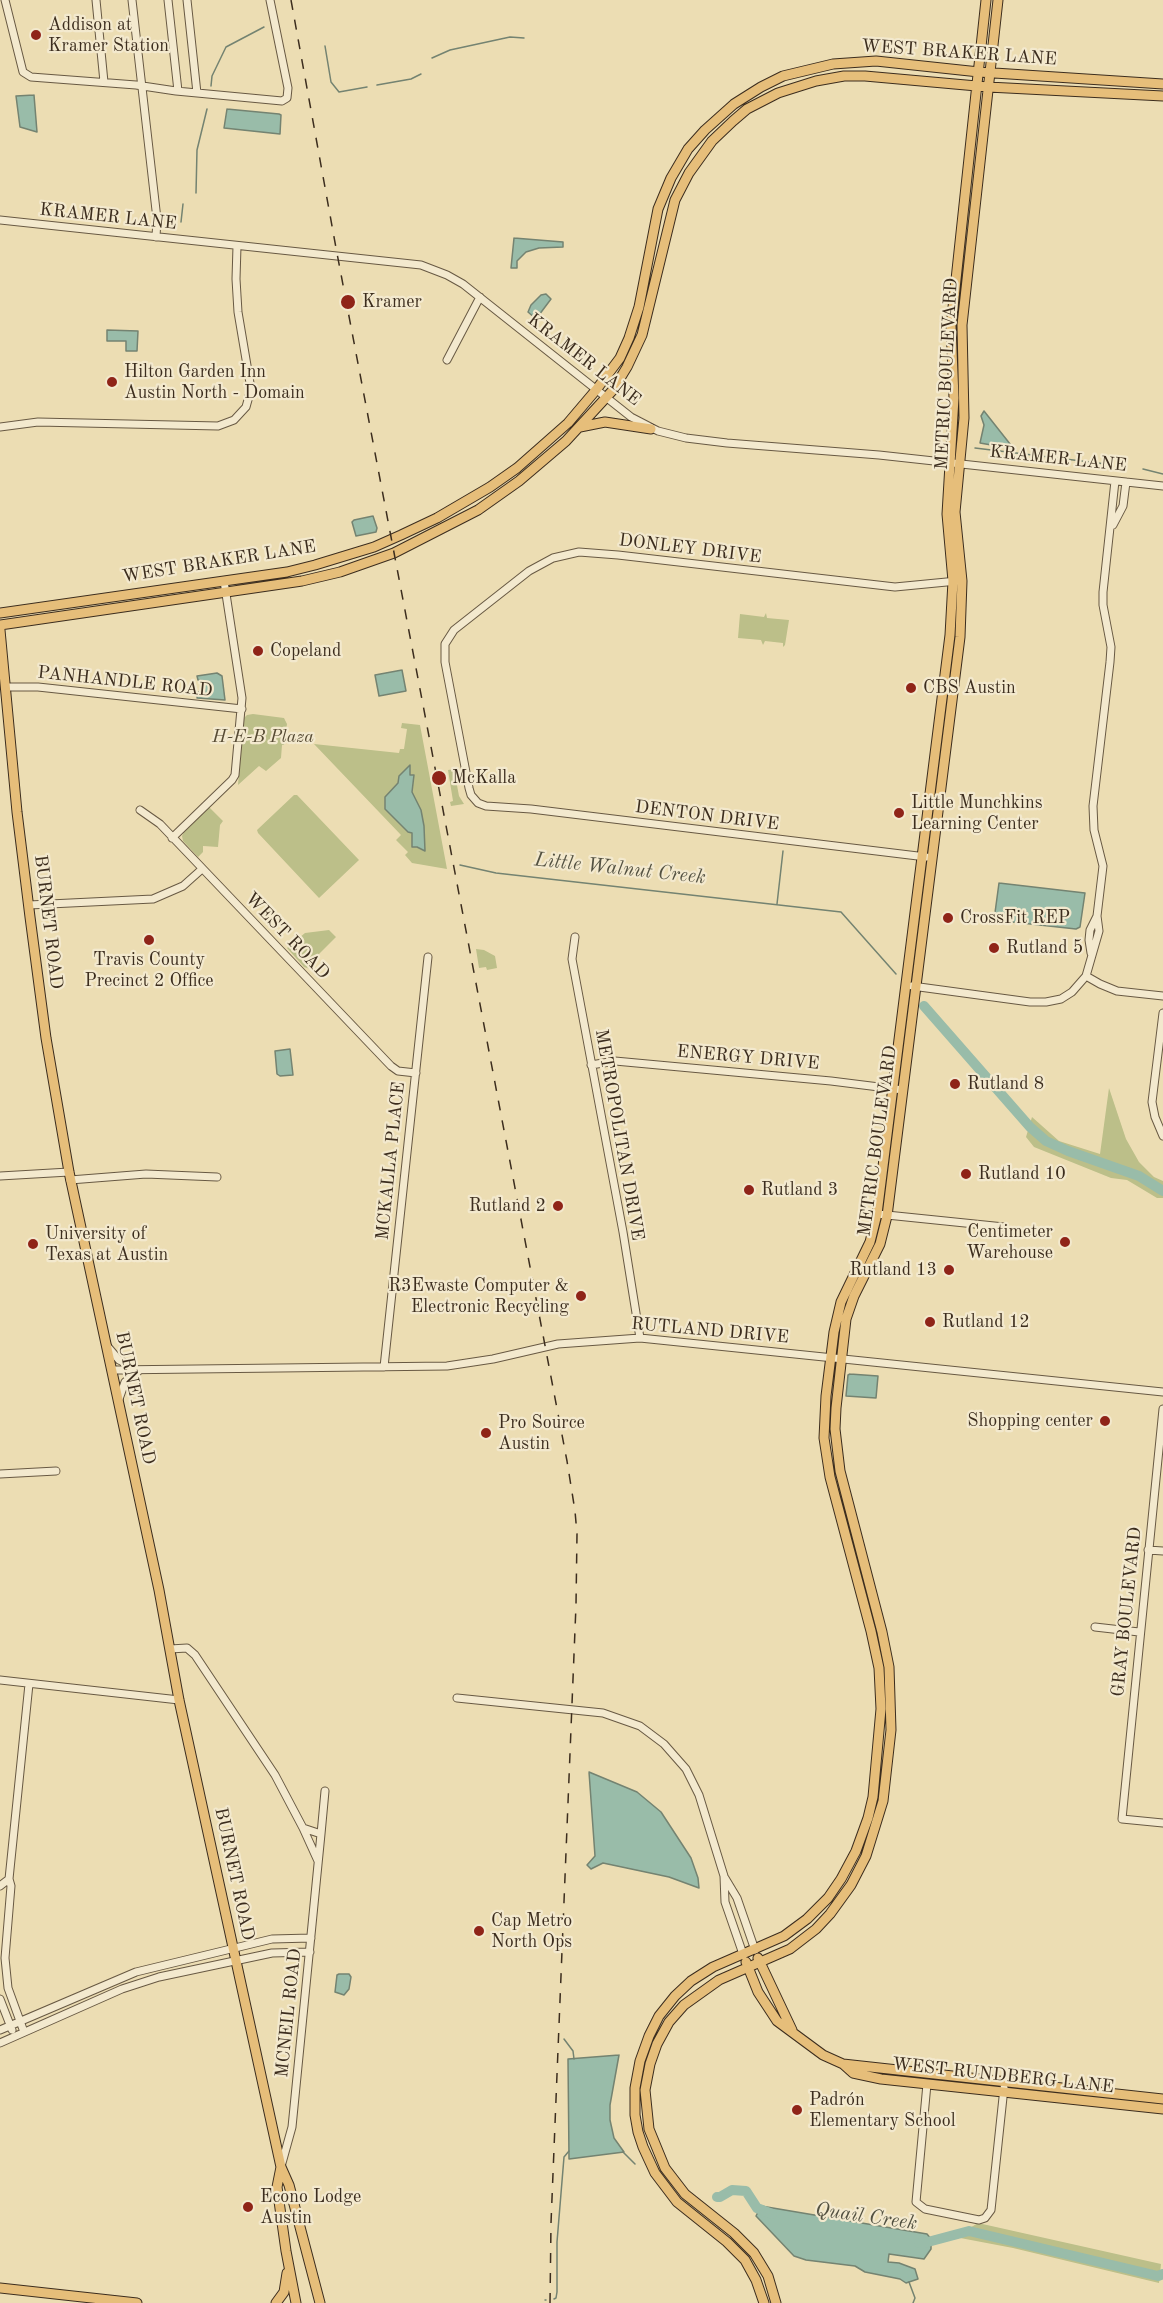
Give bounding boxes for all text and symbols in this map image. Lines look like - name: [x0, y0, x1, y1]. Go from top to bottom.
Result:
- place label: Addison at Kramer Station: [48, 14, 169, 57]
- marker: Addison at Kramer Station: [29, 28, 43, 42]
- street label: WEST BRAKER LANE: [861, 35, 1057, 71]
- street label: KRAMER LANE: [38, 199, 178, 235]
- street label: METRIC BOULEVARD: [931, 277, 963, 471]
- place label: Kramer: [362, 291, 422, 313]
- marker: Kramer: [339, 293, 357, 311]
- street label: KRAMER LANE: [523, 309, 645, 411]
- place label: Hilton Garden Inn Austin North - Domain: [124, 361, 305, 404]
- marker: Hilton Garden Inn Austin North - Domain: [105, 375, 119, 389]
- street label: KRAMER LANE: [988, 441, 1128, 477]
- street label: DONLEY DRIVE: [617, 530, 763, 568]
- street label: WEST BRAKER LANE: [121, 536, 317, 588]
- place label: Copeland: [270, 640, 341, 662]
- marker: Copeland: [251, 644, 265, 658]
- street label: PANHANDLE ROAD: [36, 662, 214, 702]
- place label: CBS Austin: [923, 677, 1016, 699]
- marker: CBS Austin: [904, 681, 918, 695]
- park label: H-E-B Plaza: [212, 726, 314, 748]
- place label: McKalla: [452, 767, 516, 789]
- marker: McKalla: [430, 769, 448, 787]
- place label: Little Munchkins Learning Center: [911, 792, 1043, 834]
- street label: DENTON DRIVE: [634, 796, 780, 836]
- marker: Little Munchkins Learning Center: [892, 806, 906, 820]
- water label: Little Walnut Creek: [533, 848, 707, 890]
- street label: BURNET ROAD: [29, 854, 67, 990]
- street label: WEST ROAD: [240, 888, 334, 984]
- place label: CrossFit REP: [960, 907, 1070, 929]
- marker: CrossFit REP: [941, 911, 955, 925]
- marker: Travis County Precinct 2 Office: [142, 933, 156, 947]
- place label: Rutland 5: [1006, 937, 1083, 959]
- marker: Rutland 5: [987, 941, 1001, 955]
- place label: Travis County Precinct 2 Office: [84, 949, 214, 992]
- street label: METROPOLITAN DRIVE: [590, 1028, 648, 1242]
- street label: ENERGY DRIVE: [676, 1041, 820, 1075]
- street label: METRIC BOULEVARD: [854, 1044, 902, 1238]
- place label: Rutland 8: [967, 1073, 1044, 1095]
- marker: Rutland 8: [948, 1077, 962, 1091]
- street label: MCKALLA PLACE: [372, 1081, 410, 1241]
- place label: Rutland 10: [978, 1163, 1066, 1185]
- marker: Rutland 10: [959, 1167, 973, 1181]
- place label: Rutland 3: [761, 1179, 838, 1201]
- marker: Rutland 3: [742, 1183, 756, 1197]
- place label: Rutland 2: [469, 1195, 546, 1217]
- marker: Rutland 2: [551, 1199, 565, 1213]
- place label: Centimeter Warehouse: [966, 1221, 1053, 1264]
- place label: University of Texas at Austin: [45, 1223, 168, 1266]
- marker: Centimeter Warehouse: [1058, 1235, 1072, 1249]
- marker: University of Texas at Austin: [26, 1237, 40, 1251]
- place label: Rutland 13: [849, 1259, 937, 1281]
- marker: Rutland 13: [942, 1263, 956, 1277]
- place label: R3Ewaste Computer & Electronic Recycling: [388, 1275, 569, 1318]
- marker: R3Ewaste Computer & Electronic Recycling: [574, 1289, 588, 1303]
- place label: Rutland 12: [942, 1311, 1030, 1333]
- street label: RUTLAND DRIVE: [630, 1313, 790, 1349]
- marker: Rutland 12: [923, 1315, 937, 1329]
- street label: BURNET ROAD: [110, 1330, 160, 1466]
- place label: Shopping center: [967, 1410, 1093, 1432]
- place label: Pro Source Austin: [498, 1412, 585, 1454]
- marker: Shopping center: [1098, 1414, 1112, 1428]
- marker: Pro Source Austin: [479, 1426, 493, 1440]
- street label: GRAY BOULEVARD: [1107, 1526, 1147, 1698]
- street label: BURNET ROAD: [209, 1806, 259, 1942]
- place label: Cap Metro North Ops: [491, 1910, 572, 1952]
- marker: Cap Metro North Ops: [472, 1924, 486, 1938]
- street label: MCNEIL ROAD: [271, 1947, 307, 2079]
- street label: WEST RUNDBERG LANE: [891, 2054, 1115, 2098]
- place label: Padrón Elementary School: [809, 2089, 956, 2132]
- marker: Padrón Elementary School: [790, 2103, 804, 2117]
- place label: Econo Lodge Austin: [260, 2186, 361, 2228]
- water label: Quail Creek: [814, 2198, 918, 2236]
- marker: Econo Lodge Austin: [241, 2200, 255, 2214]

